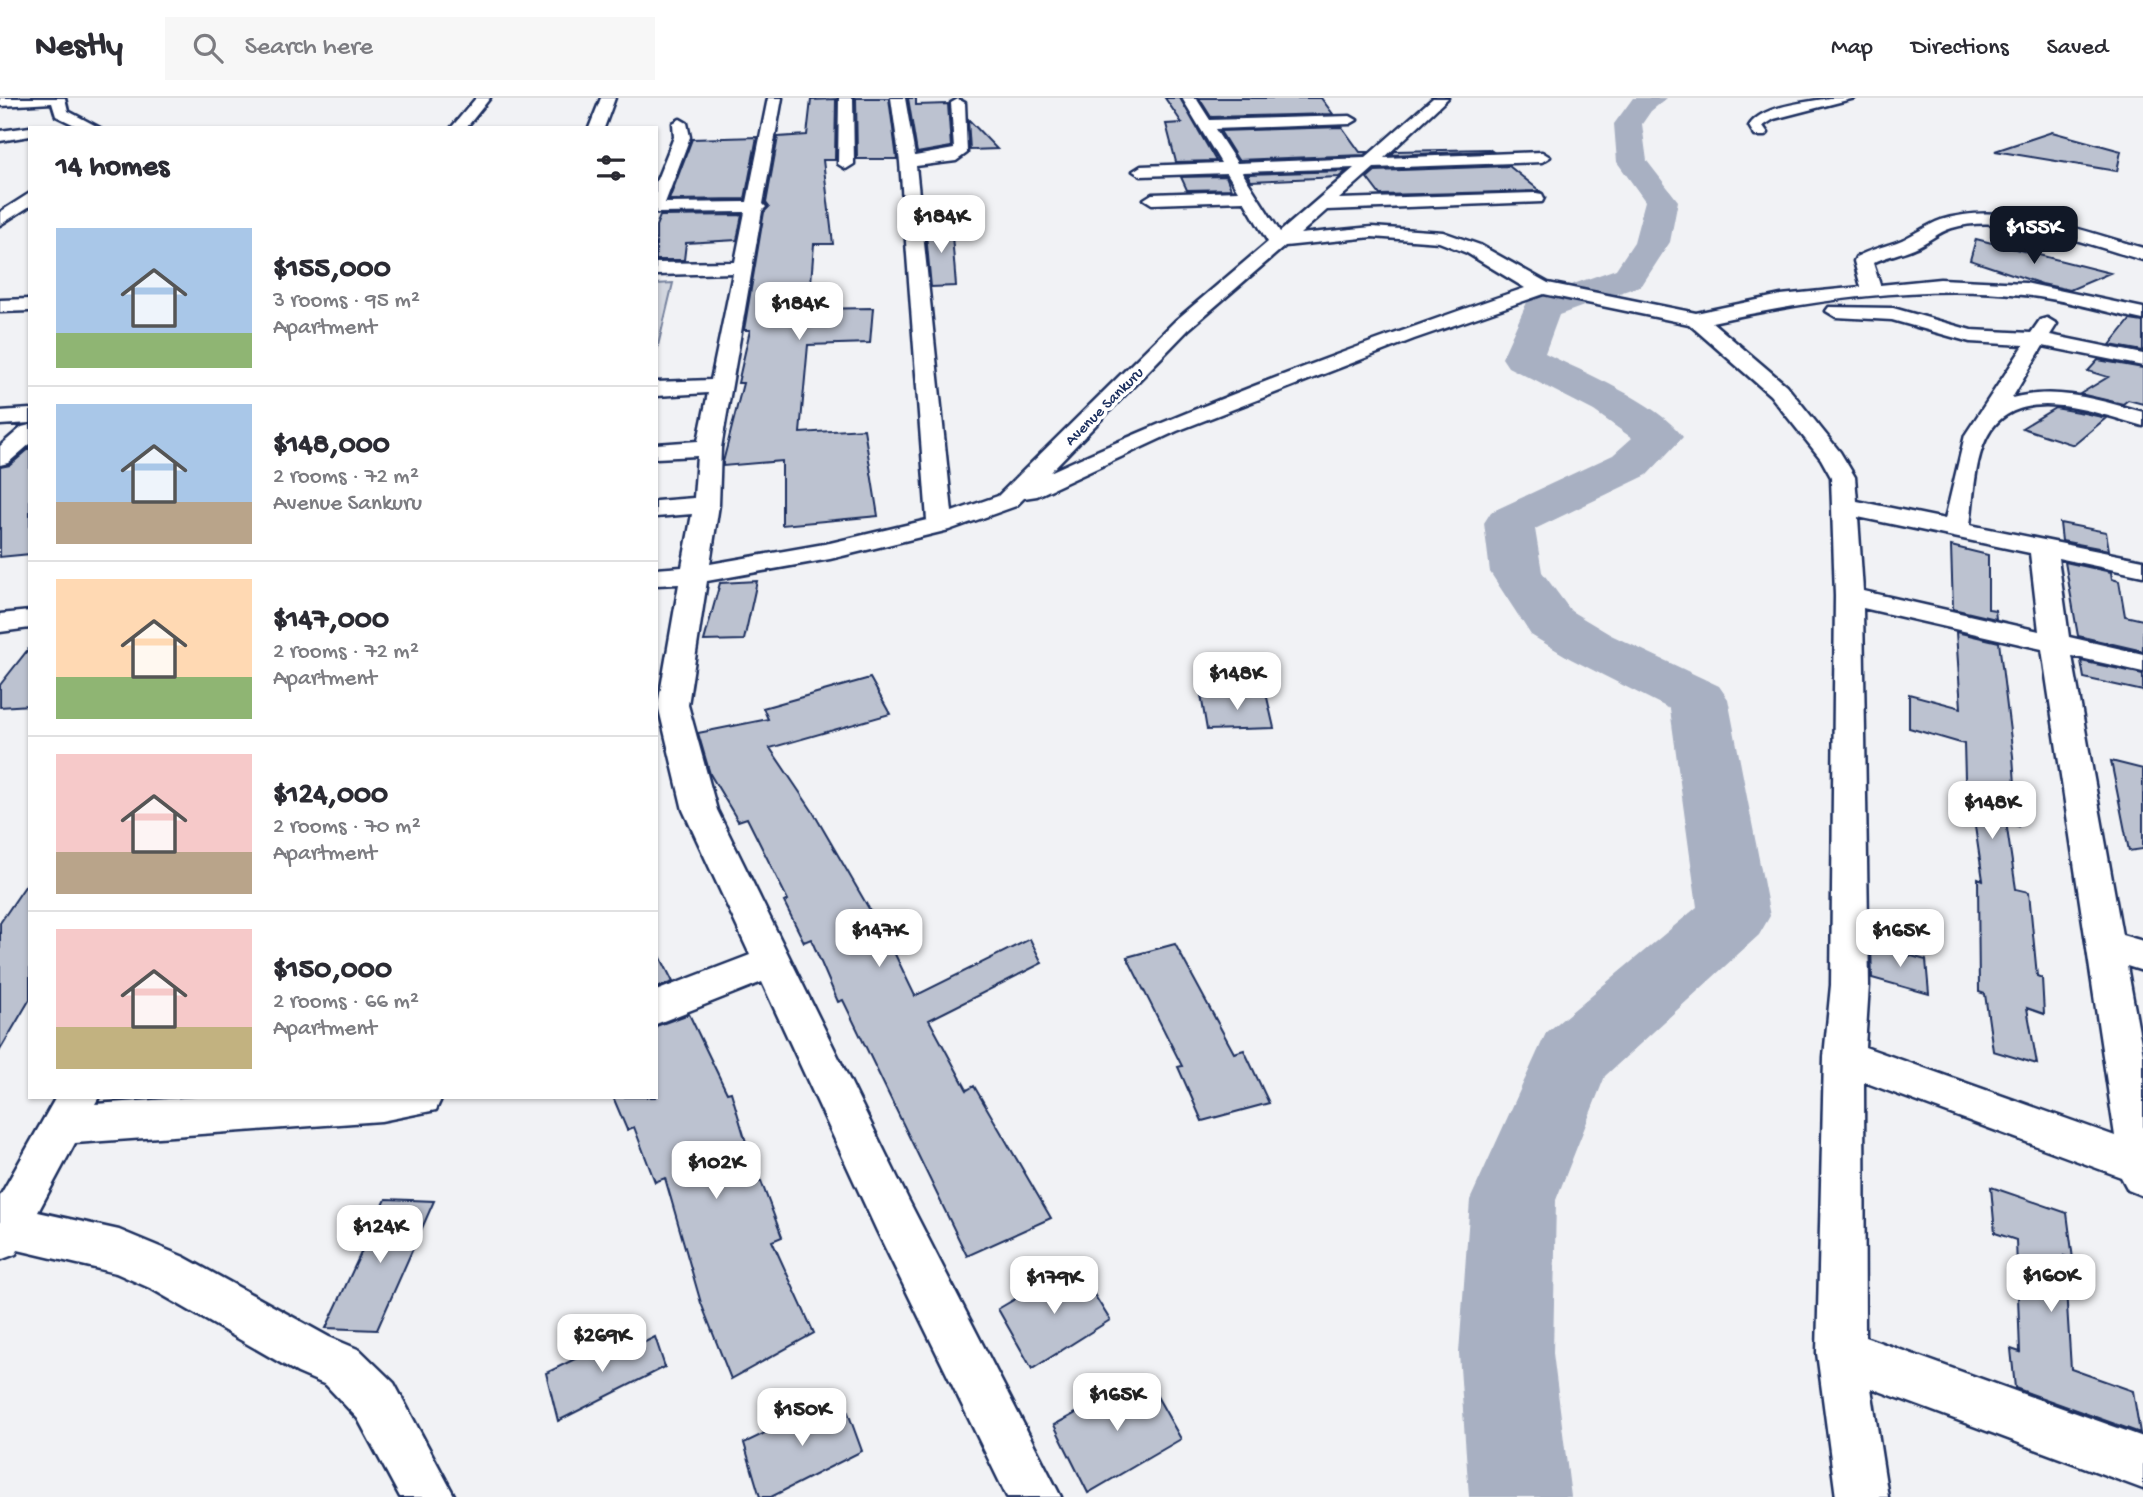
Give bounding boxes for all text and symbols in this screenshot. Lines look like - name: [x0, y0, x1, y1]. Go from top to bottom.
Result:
- search box: [165, 17, 655, 80]
- text: Nestly: [35, 29, 123, 67]
- icon: search: [189, 29, 227, 67]
- text: Search here: [245, 33, 373, 64]
- text: Map: [1831, 34, 1873, 63]
- text: Directions: [1911, 34, 2009, 63]
- text: Saved: [2047, 34, 2108, 63]
- icon: filters: [592, 149, 630, 187]
- text: 14 homes: [56, 151, 169, 186]
- pin: $184K: [892, 195, 990, 255]
- text: $184K: [913, 204, 969, 231]
- pin: $155K: [1985, 206, 2083, 266]
- text: $155K: [2006, 215, 2062, 242]
- text: $155,000: [273, 253, 391, 288]
- icon: home: [112, 256, 196, 340]
- pin: $184K: [750, 282, 848, 342]
- text: 3 rooms · 95 m²: [273, 288, 420, 315]
- text: $184K: [771, 291, 827, 318]
- text: Apartment: [273, 315, 377, 342]
- street label: Avenue Sankuru: [1062, 364, 1149, 451]
- text: $148,000: [273, 429, 390, 464]
- icon: home: [112, 432, 196, 516]
- text: 2 rooms · 72 m²: [273, 464, 419, 491]
- text: Avenue Sankuru: [273, 491, 422, 518]
- text: $147,000: [273, 604, 389, 639]
- icon: home: [112, 607, 196, 691]
- text: 2 rooms · 72 m²: [273, 639, 419, 666]
- pin: $148K: [1188, 652, 1286, 712]
- text: $148K: [1209, 661, 1265, 688]
- text: Apartment: [273, 666, 377, 693]
- text: $124,000: [273, 779, 388, 814]
- icon: home: [112, 782, 196, 866]
- pin: $148K: [1943, 782, 2041, 841]
- text: $148K: [1964, 790, 2020, 817]
- text: 2 rooms · 70 m²: [273, 814, 421, 841]
- text: Apartment: [273, 841, 377, 868]
- pin: $147K: [830, 910, 928, 969]
- pin: $165K: [1851, 910, 1949, 969]
- text: $147K: [851, 918, 907, 945]
- text: $165K: [1872, 918, 1928, 945]
- text: $150,000: [273, 954, 392, 989]
- icon: home: [112, 957, 196, 1041]
- text: 2 rooms · 66 m²: [273, 989, 419, 1016]
- text: Apartment: [273, 1016, 377, 1043]
- pin: $102K: [667, 1142, 765, 1201]
- text: $102K: [688, 1150, 744, 1177]
- pin: $124K: [331, 1206, 429, 1265]
- text: $124K: [353, 1214, 407, 1241]
- pin: $160K: [2002, 1254, 2100, 1314]
- pin: $179K: [1005, 1256, 1103, 1316]
- text: $160K: [2022, 1263, 2080, 1290]
- text: $179K: [1026, 1265, 1082, 1292]
- pin: $269K: [553, 1314, 651, 1374]
- text: $269K: [573, 1323, 631, 1350]
- pin: $165K: [1068, 1374, 1166, 1433]
- text: $165K: [1089, 1382, 1145, 1409]
- pin: $150K: [753, 1388, 851, 1448]
- text: $150K: [773, 1397, 831, 1424]

